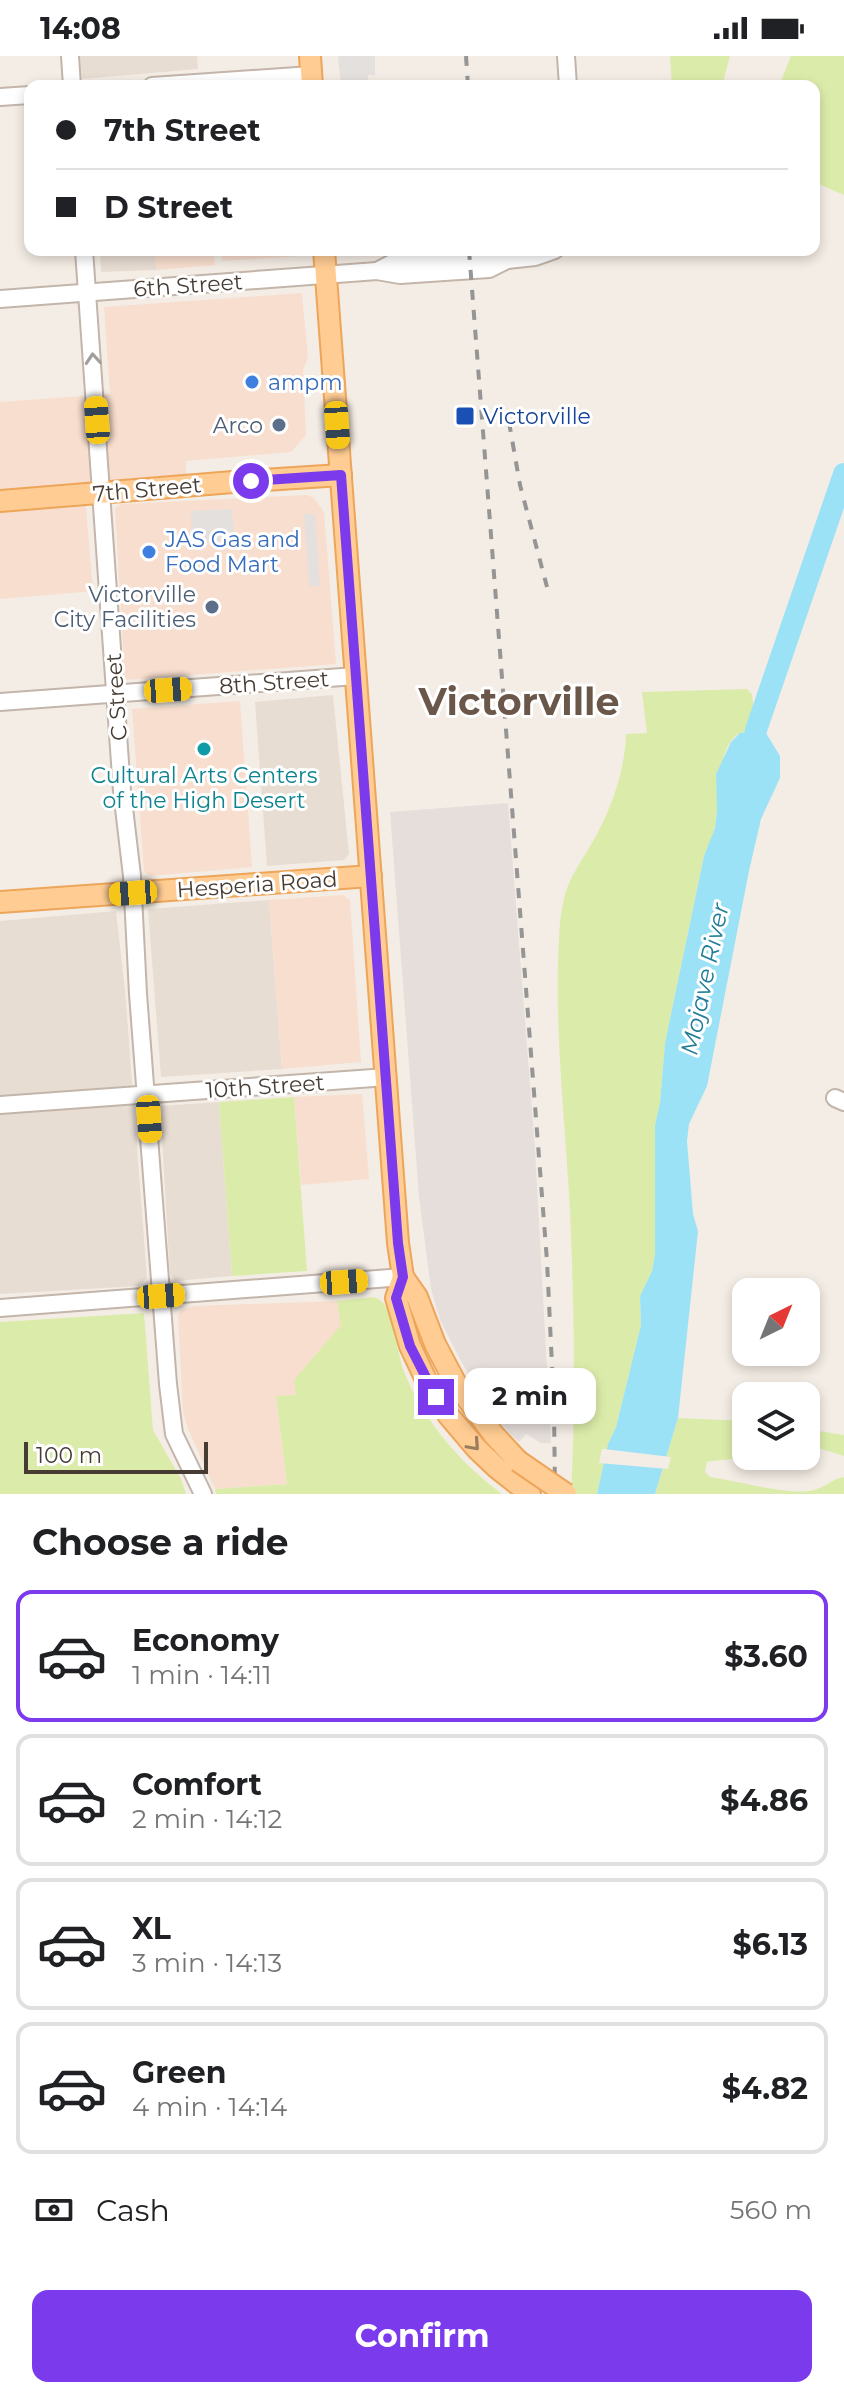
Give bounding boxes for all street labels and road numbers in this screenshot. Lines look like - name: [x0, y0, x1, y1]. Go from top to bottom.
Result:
- street label: 6th Street: [132, 268, 244, 303]
- street label: 7th Street: [92, 471, 202, 508]
- street label: C Street: [100, 652, 133, 742]
- street label: 8th Street: [218, 665, 330, 700]
- street label: Hesperia Road: [176, 865, 338, 904]
- street label: 10th Street: [205, 1069, 325, 1104]

